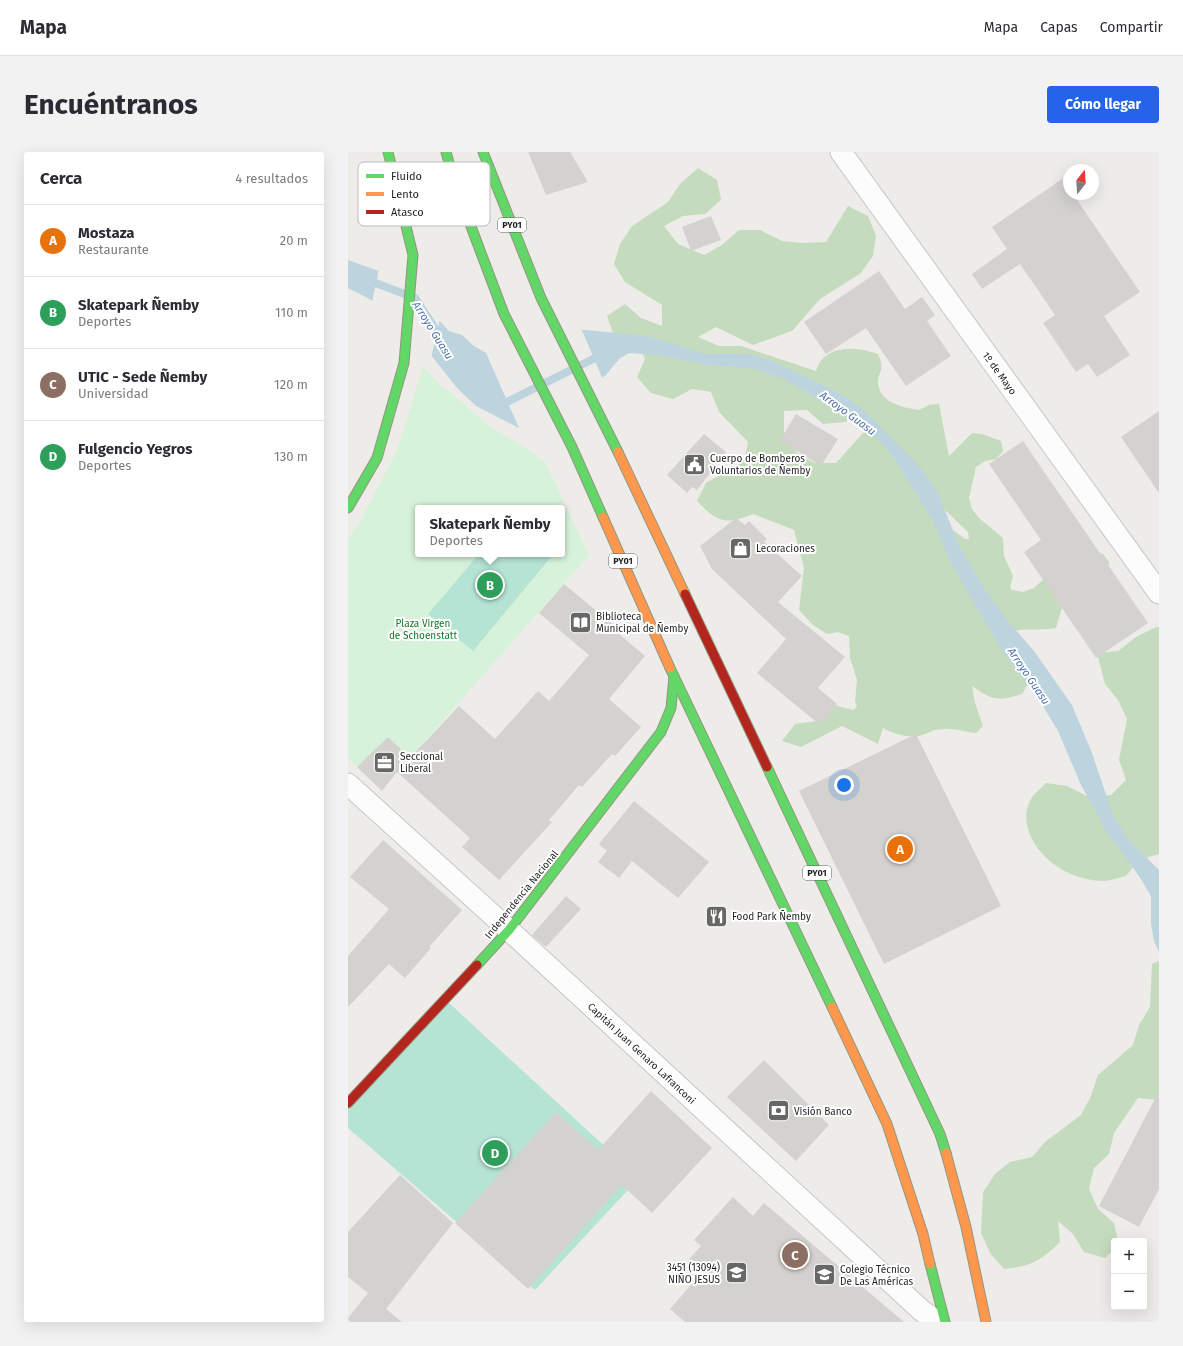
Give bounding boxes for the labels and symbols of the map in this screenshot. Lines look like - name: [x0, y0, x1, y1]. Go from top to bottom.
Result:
- legend: [358, 162, 490, 226]
- north arrow: [1063, 164, 1099, 200]
- text: Fluido: [391, 170, 422, 183]
- text: Lento: [391, 188, 419, 201]
- text: Atasco: [391, 206, 424, 219]
- road number: PY01: [498, 218, 526, 232]
- water label: Arroyo Guasu: [409, 298, 456, 362]
- street label: 1º de Mayo: [980, 350, 1019, 397]
- water label: Arroyo Guasu: [816, 388, 878, 438]
- public building icon: Cuerpo de Bomberos Voluntarios de Ñemby: [682, 451, 708, 477]
- place label: Cuerpo de Bomberos Voluntarios de Ñemby: [710, 453, 810, 477]
- shop icon: Lecoraciones: [727, 535, 753, 561]
- place label: Lecoraciones: [756, 543, 815, 555]
- road number: PY01: [609, 554, 637, 568]
- pin: B: [477, 570, 503, 600]
- library icon: Biblioteca Municipal de Ñemby: [567, 609, 593, 635]
- place label: Biblioteca Municipal de Ñemby: [596, 611, 688, 635]
- park label: Plaza Virgen de Schoenstatt: [389, 618, 457, 642]
- water label: Arroyo Guasu: [1004, 644, 1052, 707]
- office icon: Seccional Liberal: [371, 749, 397, 775]
- place label: Seccional Liberal: [400, 751, 443, 775]
- your location: [834, 775, 854, 795]
- pin: A: [887, 834, 913, 864]
- street label: Independencia Nacional: [482, 848, 561, 941]
- road number: PY01: [803, 866, 831, 880]
- restaurant icon: Food Park Ñemby: [703, 903, 729, 929]
- place label: Food Park Ñemby: [732, 910, 811, 923]
- street label: Capitán Juan Genaro Lafranconi: [585, 1001, 698, 1107]
- bank icon: Visión Banco: [766, 1098, 792, 1124]
- place label: Visión Banco: [794, 1106, 852, 1118]
- pin: D: [482, 1138, 508, 1168]
- pin: C: [782, 1240, 808, 1270]
- school or university icon: 3451 (13094) NIÑO JESUS: [723, 1260, 749, 1286]
- place label: 3451 (13094) NIÑO JESUS: [667, 1261, 721, 1286]
- school or university icon: Colegio Técnico De Las Américas: [812, 1262, 838, 1288]
- place label: Colegio Técnico De Las Américas: [840, 1264, 914, 1288]

